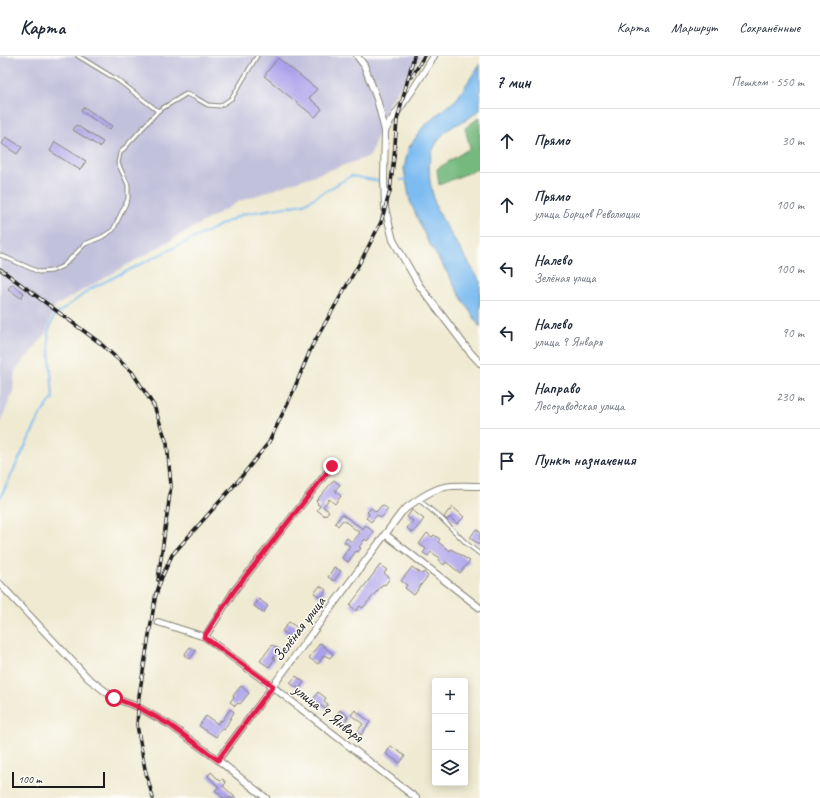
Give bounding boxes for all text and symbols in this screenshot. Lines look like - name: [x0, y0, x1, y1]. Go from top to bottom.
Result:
- text: Карта: [20, 16, 65, 40]
- text: Карта: [617, 19, 649, 36]
- text: Маршрут: [671, 19, 717, 36]
- text: Сохранённые: [739, 19, 800, 36]
- text: 7 мин: [496, 72, 531, 93]
- text: Пешком · 550 m: [731, 74, 804, 90]
- icon: ahead: [496, 130, 518, 152]
- text: Прямо: [534, 131, 570, 150]
- text: 30 m: [782, 133, 804, 149]
- text: Прямо: [534, 187, 570, 206]
- icon: ahead: [496, 194, 518, 216]
- text: 100 m: [776, 197, 804, 213]
- text: улица Борцов Революции: [534, 206, 639, 222]
- text: Налево: [534, 251, 572, 270]
- icon: left: [496, 258, 518, 280]
- text: 100 m: [776, 261, 804, 277]
- text: Зелёная улица: [534, 270, 596, 286]
- text: Налево: [534, 315, 572, 334]
- icon: left: [496, 322, 518, 344]
- text: 90 m: [782, 325, 804, 341]
- text: улица 9 Января: [534, 334, 602, 350]
- text: Направо: [534, 379, 580, 398]
- icon: right: [496, 386, 518, 408]
- text: 230 m: [776, 389, 804, 405]
- text: Лесозаводская улица: [534, 398, 624, 414]
- icon: arrive: [496, 450, 518, 472]
- text: Пункт назначения: [534, 451, 636, 470]
- route end: [323, 457, 341, 475]
- street label: Зелёная улица: [268, 591, 331, 665]
- map controls: [432, 678, 468, 786]
- button: +: [432, 678, 468, 714]
- street label: улица 9 Января: [288, 679, 368, 747]
- route start: [105, 689, 123, 707]
- button: −: [432, 714, 468, 750]
- button: layers: [432, 750, 468, 786]
- scale bar: [12, 770, 105, 789]
- text: 100 m: [18, 772, 42, 786]

